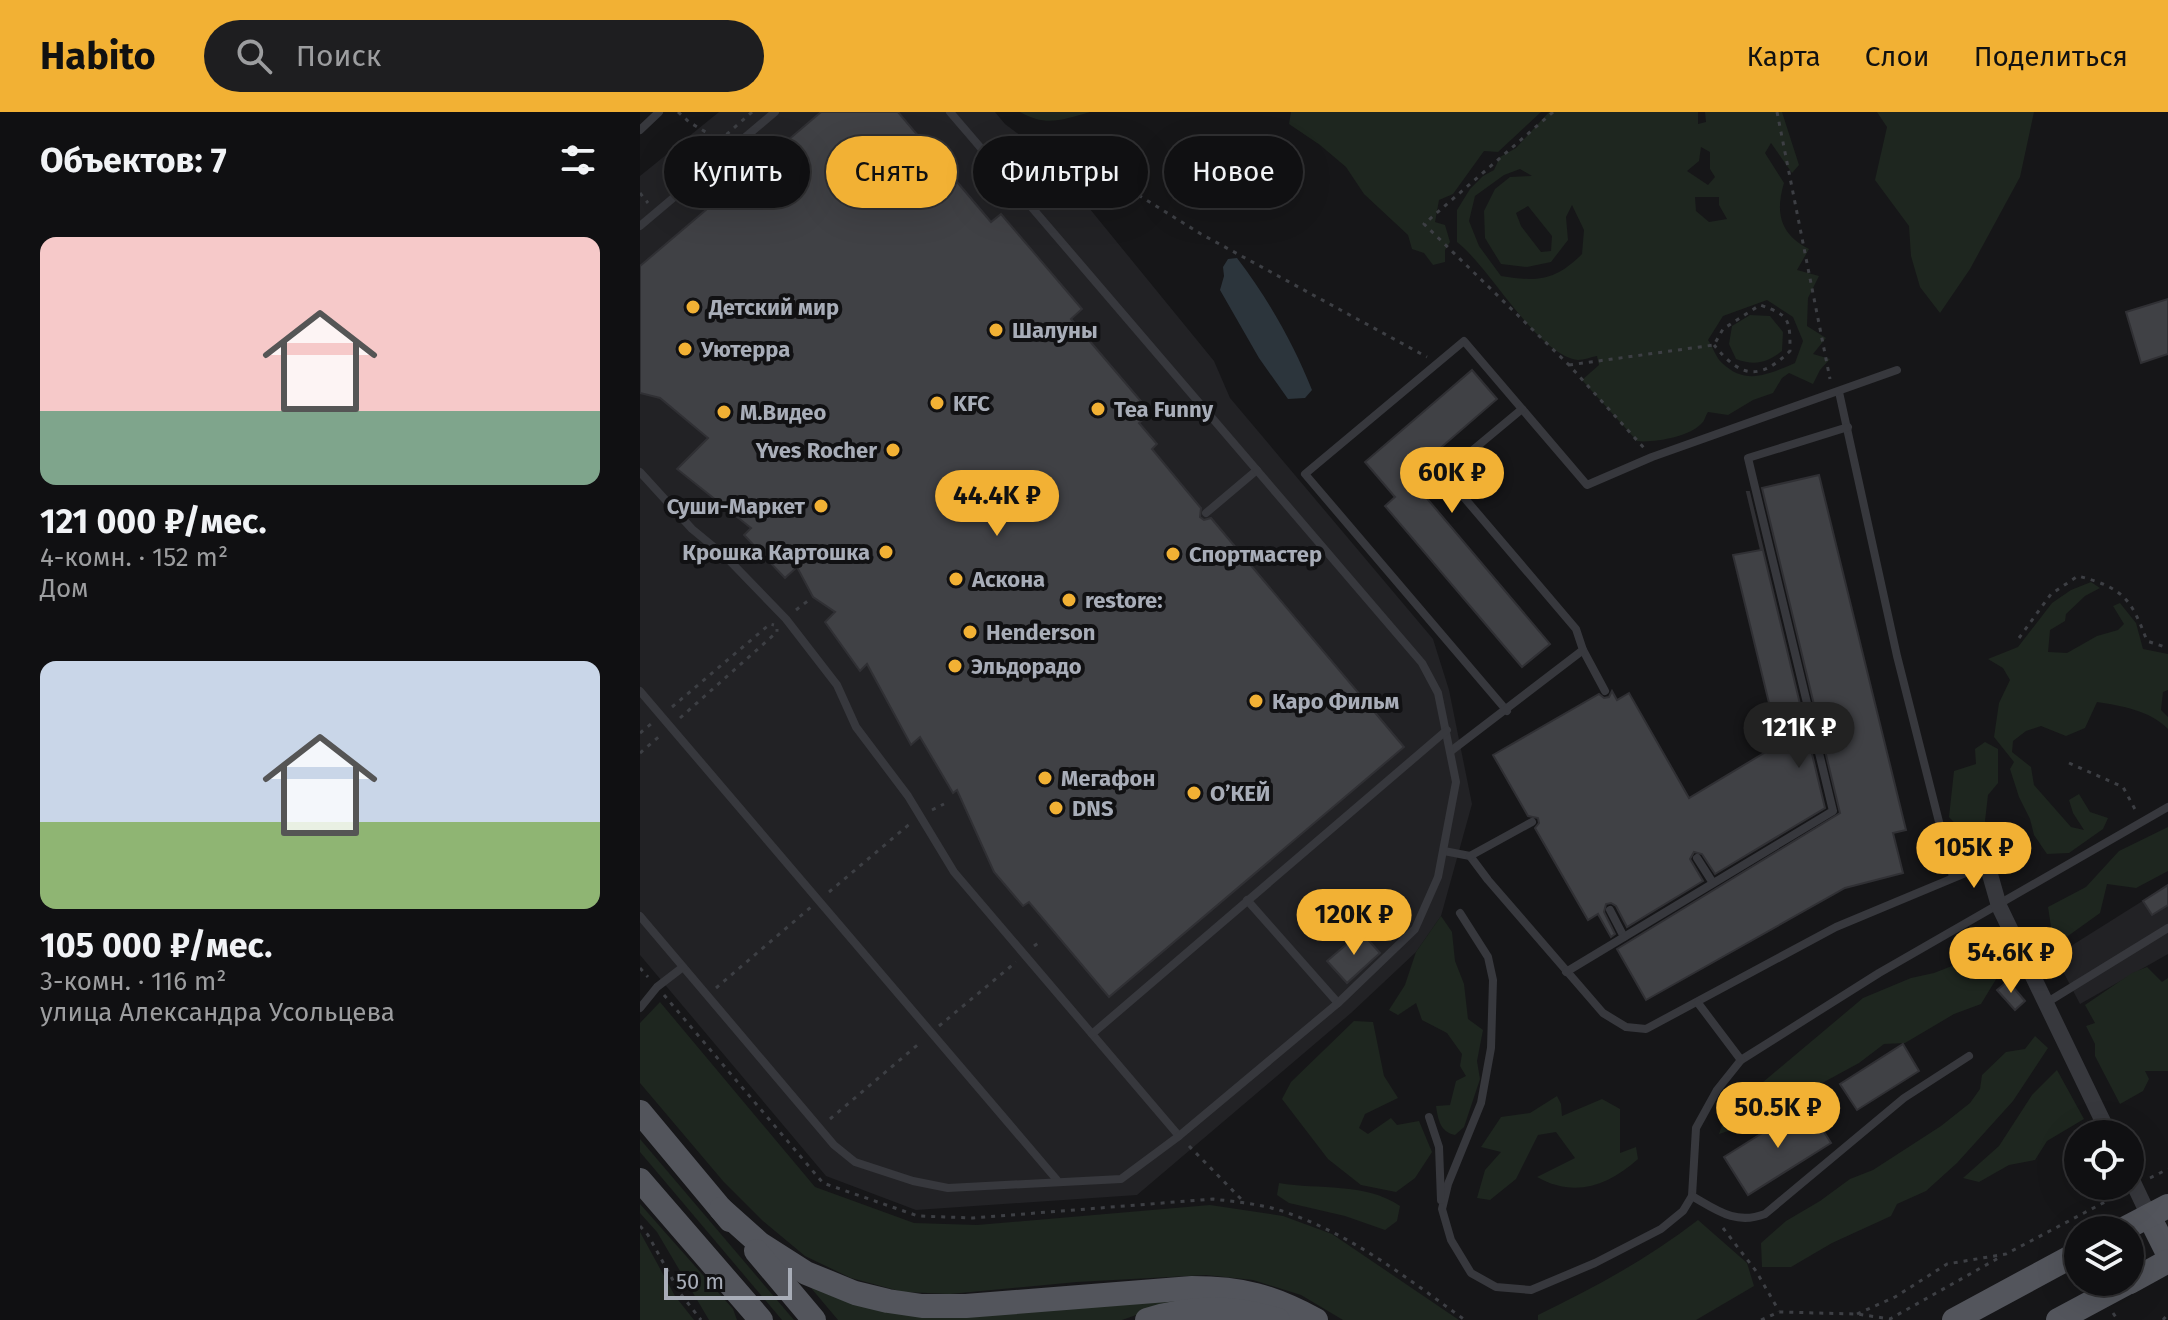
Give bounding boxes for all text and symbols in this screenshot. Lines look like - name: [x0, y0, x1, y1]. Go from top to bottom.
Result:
- search box: [204, 20, 764, 92]
- text: Habito: [40, 33, 156, 79]
- icon: search: [232, 34, 276, 78]
- text: Поиск: [296, 38, 381, 74]
- text: Карта: [1746, 40, 1821, 73]
- text: Слои: [1865, 40, 1930, 73]
- text: Поделиться: [1974, 40, 2128, 73]
- chip: Купить: [664, 136, 810, 208]
- chip: Снять: [826, 136, 957, 208]
- chip: Фильтры: [973, 136, 1148, 208]
- chip: Новое: [1164, 136, 1303, 208]
- icon: filters: [556, 138, 600, 182]
- text: Объектов: 7: [40, 140, 227, 181]
- icon: home: [248, 289, 392, 433]
- place label: Детский мир: [708, 294, 839, 321]
- marker: Детский мир: [684, 298, 702, 316]
- place label: Шалуны: [1012, 317, 1098, 344]
- marker: Шалуны: [987, 321, 1005, 339]
- place label: Уютерра: [700, 336, 790, 363]
- marker: Уютерра: [676, 340, 694, 358]
- place label: KFC: [953, 390, 990, 417]
- marker: KFC: [928, 394, 946, 412]
- place label: Tea Funny: [1114, 396, 1214, 423]
- place label: М.Видео: [740, 399, 826, 426]
- marker: Tea Funny: [1089, 400, 1107, 418]
- marker: М.Видео: [715, 403, 733, 421]
- place label: Yves Rocher: [755, 437, 877, 464]
- marker: Yves Rocher: [884, 441, 902, 459]
- pin: 60K ₽: [1396, 447, 1508, 515]
- text: 60K ₽: [1418, 457, 1486, 488]
- pin: 44.4K ₽: [923, 470, 1071, 538]
- text: 44.4K ₽: [953, 480, 1041, 511]
- place label: Суши-Маркет: [667, 493, 806, 520]
- marker: Суши-Маркет: [812, 497, 830, 515]
- text: 121 000 ₽/мес.: [40, 501, 267, 542]
- place label: Крошка Картошка: [682, 539, 870, 566]
- place label: Спортмастер: [1189, 541, 1322, 568]
- text: 4-комн. · 152 m²: [40, 542, 228, 573]
- marker: Крошка Картошка: [877, 543, 895, 561]
- marker: Спортмастер: [1164, 545, 1182, 563]
- place label: Аскона: [971, 566, 1045, 593]
- marker: Аскона: [947, 570, 965, 588]
- text: Дом: [40, 573, 89, 604]
- place label: restore:: [1085, 587, 1162, 614]
- marker: restore:: [1060, 591, 1078, 609]
- place label: Henderson: [986, 619, 1096, 646]
- marker: Henderson: [961, 623, 979, 641]
- place label: Эльдорадо: [971, 653, 1082, 680]
- marker: Эльдорадо: [946, 657, 964, 675]
- place label: Каро Фильм: [1272, 688, 1400, 715]
- marker: Каро Фильм: [1247, 692, 1265, 710]
- pin: 121K ₽: [1734, 702, 1864, 770]
- text: 121K ₽: [1761, 712, 1837, 743]
- icon: home: [248, 713, 392, 857]
- place label: Мегафон: [1061, 765, 1155, 792]
- marker: Мегафон: [1036, 769, 1054, 787]
- place label: О’КЕЙ: [1210, 780, 1270, 807]
- marker: О’КЕЙ: [1185, 784, 1203, 802]
- place label: DNS: [1072, 795, 1114, 822]
- marker: DNS: [1047, 799, 1065, 817]
- pin: 105K ₽: [1909, 822, 2039, 890]
- text: 105K ₽: [1934, 832, 2014, 863]
- pin: 120K ₽: [1289, 889, 1419, 957]
- text: 120K ₽: [1315, 899, 1393, 930]
- text: 105 000 ₽/мес.: [40, 925, 272, 966]
- pin: 54.6K ₽: [1937, 927, 2085, 995]
- text: 54.6K ₽: [1967, 937, 2055, 968]
- text: 3-комн. · 116 m²: [40, 966, 226, 997]
- text: улица Александра Усольцева: [40, 997, 395, 1028]
- pin: 50.5K ₽: [1704, 1082, 1852, 1150]
- text: 50.5K ₽: [1734, 1092, 1822, 1123]
- map controls: [2064, 1120, 2144, 1296]
- button: locate: [2064, 1120, 2144, 1200]
- button: layers: [2064, 1216, 2144, 1296]
- scale bar: [664, 1264, 792, 1300]
- text: 50 m: [676, 1268, 724, 1295]

